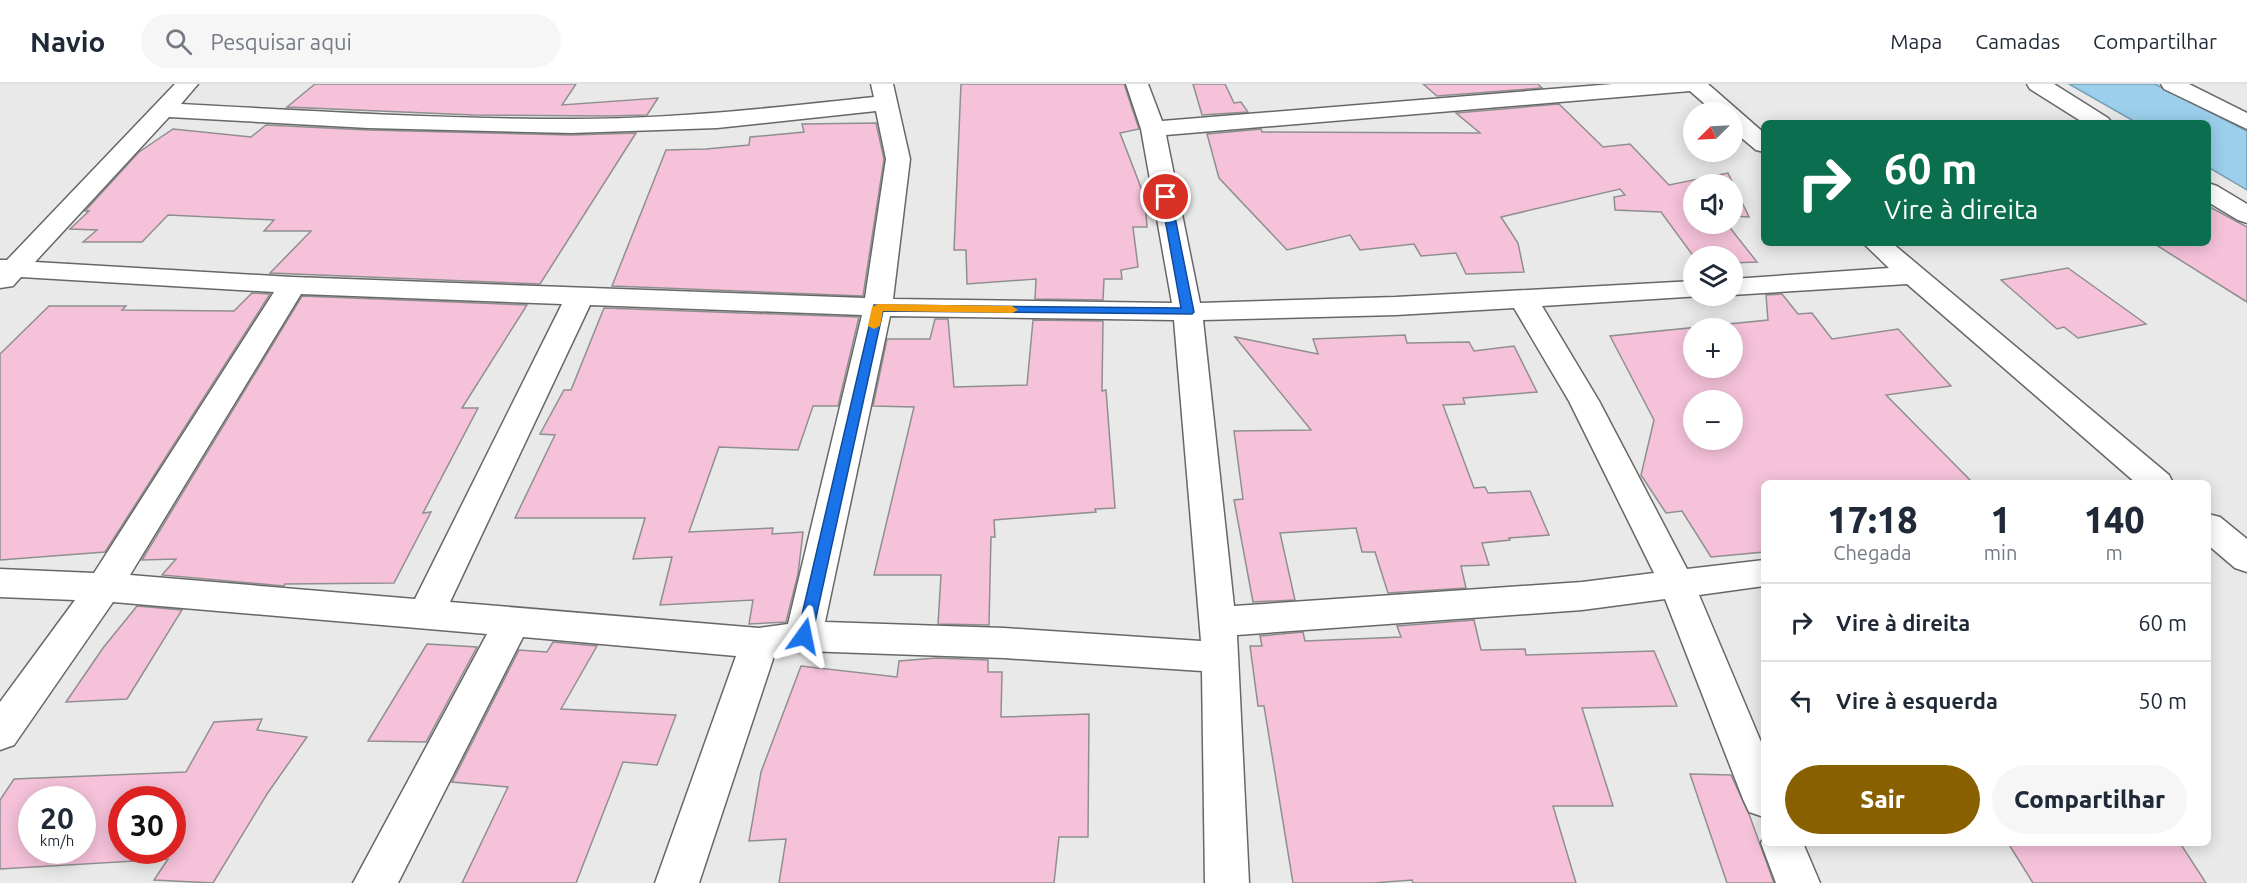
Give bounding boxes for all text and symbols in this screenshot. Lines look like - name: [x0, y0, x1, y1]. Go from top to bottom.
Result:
- search box: [141, 14, 561, 68]
- icon: search: [162, 25, 195, 58]
- text: Navio: [30, 26, 105, 57]
- text: Pesquisar aqui: [210, 29, 352, 54]
- text: Mapa: [1890, 29, 1942, 53]
- text: Camadas: [1975, 29, 2060, 53]
- text: Compartilhar: [2093, 29, 2217, 53]
- north arrow: [1683, 102, 1743, 162]
- map controls: [1683, 102, 1743, 450]
- icon: right: [1785, 144, 1863, 222]
- text: 60 m: [1884, 145, 1978, 192]
- pin: [1140, 171, 1191, 222]
- button: sound: [1683, 174, 1743, 234]
- icon: arrive: [1149, 180, 1182, 213]
- text: Vire à direita: [1884, 194, 2038, 224]
- button: layers: [1683, 246, 1743, 306]
- button: +: [1683, 318, 1743, 378]
- button: −: [1683, 390, 1743, 450]
- text: 17:18: [1827, 499, 1917, 540]
- text: 1: [1990, 499, 2011, 540]
- text: 140: [2084, 499, 2145, 540]
- text: Chegada: [1833, 541, 1912, 564]
- text: min: [1984, 541, 2017, 564]
- text: m: [2106, 541, 2123, 564]
- position arrow: [772, 604, 836, 668]
- icon: right: [1785, 606, 1818, 639]
- text: Vire à direita: [1836, 610, 1970, 635]
- text: 60 m: [2138, 610, 2187, 635]
- icon: left: [1785, 684, 1818, 717]
- text: Vire à esquerda: [1836, 688, 1998, 713]
- text: 50 m: [2138, 688, 2187, 713]
- button: Sair: [1785, 765, 1980, 834]
- button: Compartilhar: [1992, 765, 2187, 834]
- speed limit sign: 30: [108, 786, 186, 864]
- text: 20: [40, 801, 74, 835]
- text: km/h: [40, 832, 74, 849]

